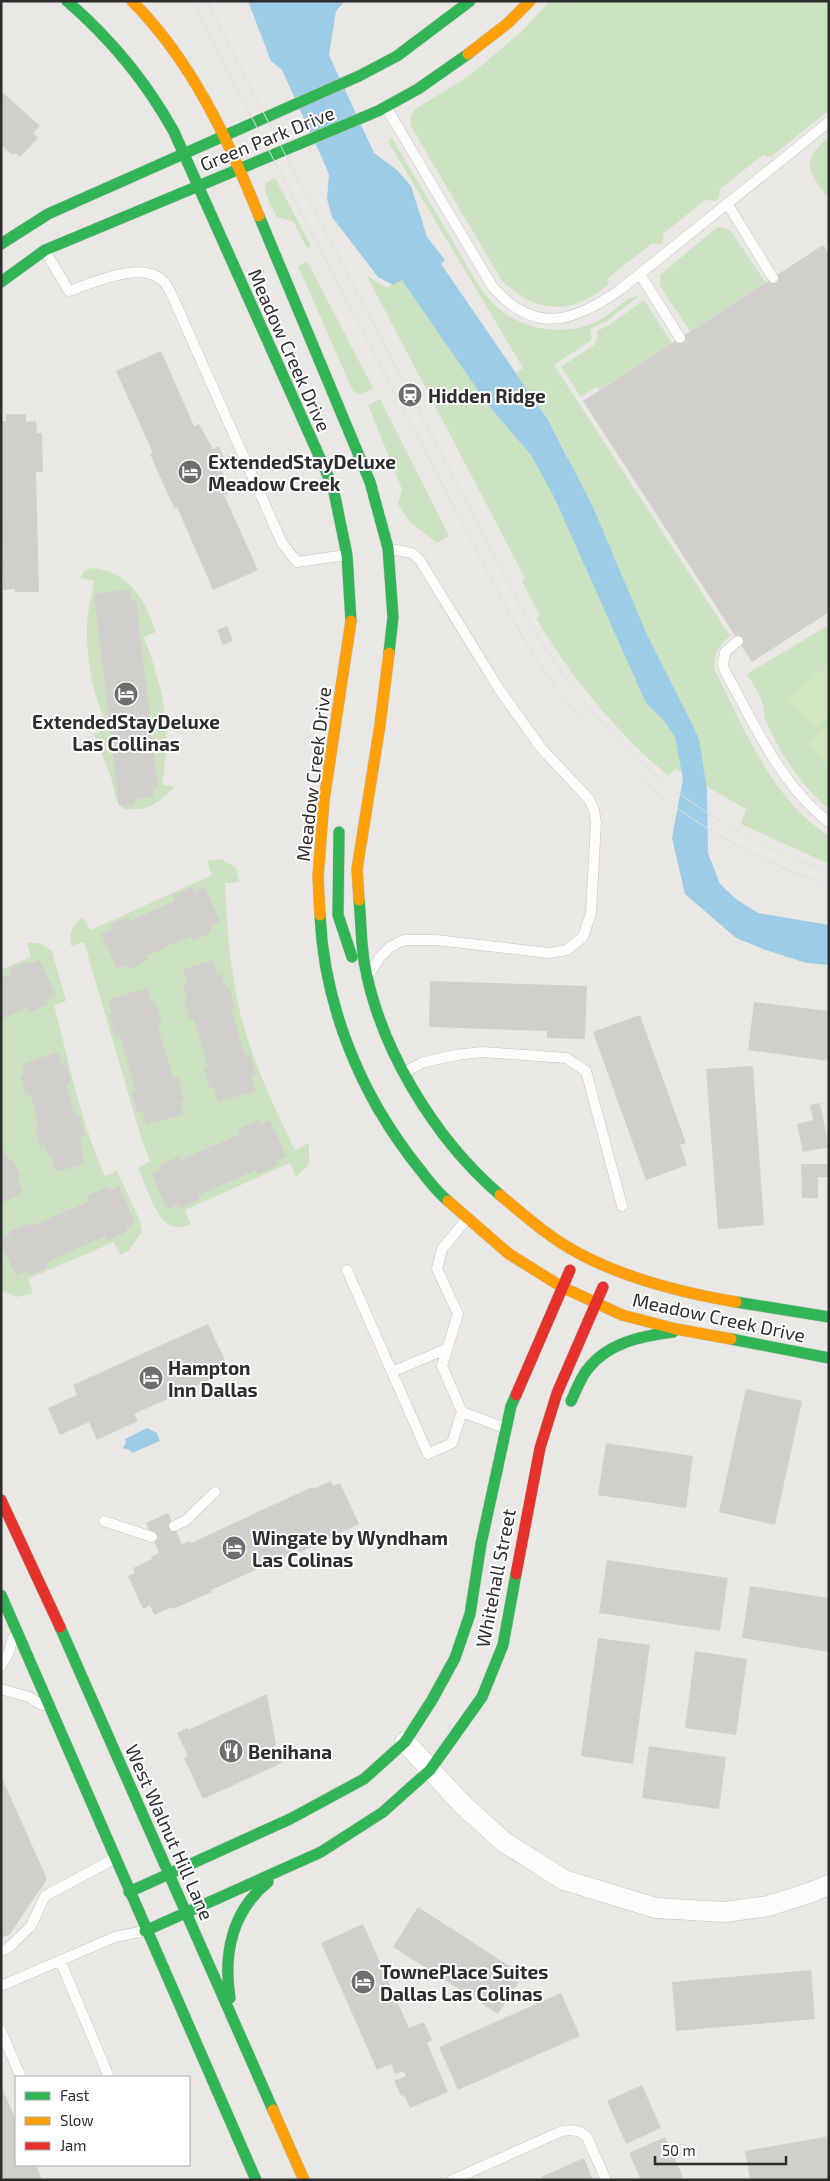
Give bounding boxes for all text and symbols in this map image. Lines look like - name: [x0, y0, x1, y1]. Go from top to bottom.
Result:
- street label: Green Park Drive: [196, 101, 338, 175]
- street label: Meadow Creek Drive: [244, 265, 336, 435]
- station icon: Hidden Ridge: [397, 382, 423, 408]
- place label: Hidden Ridge: [428, 384, 546, 407]
- place label: ExtendedStayDeluxe Meadow Creek: [208, 450, 396, 495]
- hotel icon: ExtendedStayDeluxe Meadow Creek: [177, 459, 203, 485]
- hotel icon: ExtendedStayDeluxe Las Collinas: [113, 681, 139, 707]
- street label: Meadow Creek Drive: [291, 685, 335, 863]
- place label: ExtendedStayDeluxe Las Collinas: [32, 710, 220, 755]
- street label: Meadow Creek Drive: [631, 1287, 807, 1347]
- place label: Hampton Inn Dallas: [168, 1356, 258, 1401]
- hotel icon: Hampton Inn Dallas: [138, 1365, 164, 1391]
- street label: Whitehall Street: [470, 1507, 520, 1649]
- place label: Wingate by Wyndham Las Colinas: [252, 1526, 448, 1571]
- hotel icon: Wingate by Wyndham Las Colinas: [221, 1535, 247, 1561]
- restaurant icon: Benihana: [218, 1738, 244, 1764]
- place label: Benihana: [248, 1740, 332, 1763]
- street label: West Walnut Hill Lane: [121, 1741, 219, 1923]
- place label: TownePlace Suites Dallas Las Colinas: [380, 1960, 548, 2005]
- hotel icon: TownePlace Suites Dallas Las Colinas: [350, 1969, 376, 1995]
- legend: [15, 2076, 190, 2166]
- text: Fast: [60, 2086, 90, 2104]
- text: Slow: [60, 2111, 94, 2129]
- scale bar: [655, 2134, 786, 2166]
- text: Jam: [60, 2136, 86, 2154]
- text: 50 m: [662, 2141, 696, 2159]

